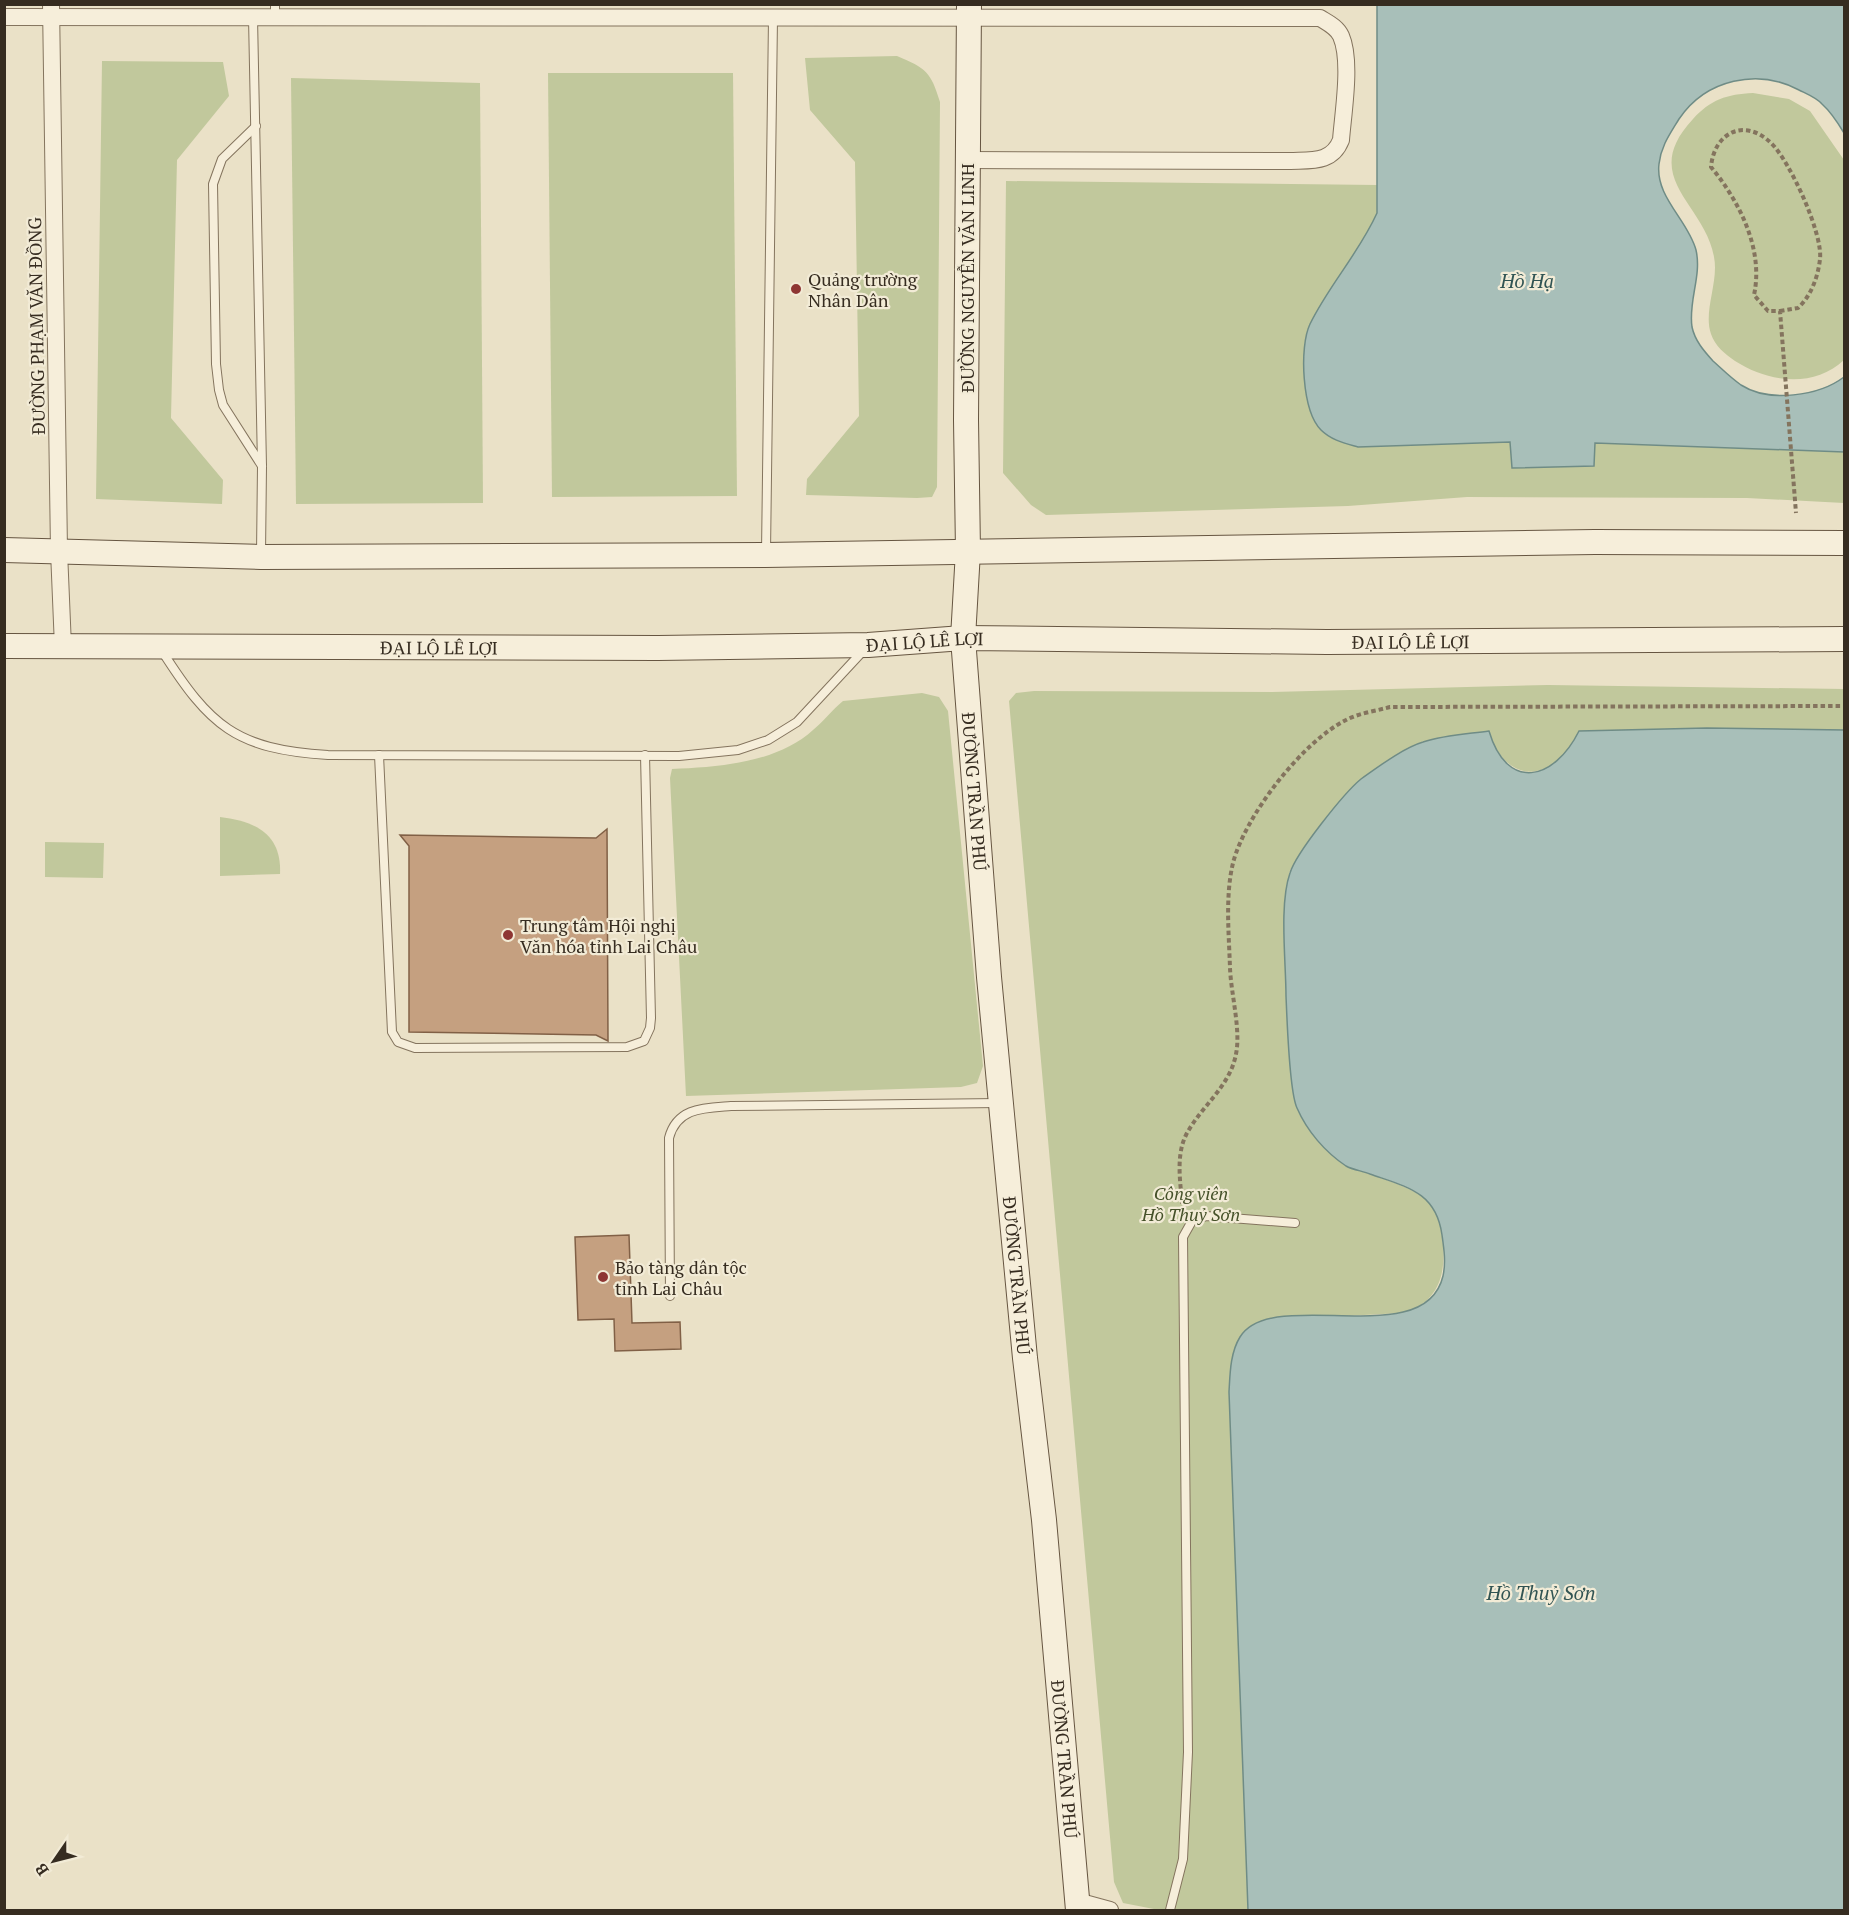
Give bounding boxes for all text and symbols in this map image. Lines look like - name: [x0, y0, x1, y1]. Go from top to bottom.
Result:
- street label: ĐƯỜNG NGUYỄN VĂN LINH: [955, 163, 979, 393]
- street label: ĐƯỜNG PHẠM VĂN ĐỒNG: [22, 216, 50, 435]
- place label: Quảng trường Nhân Dân: [808, 267, 918, 312]
- water label: Hồ Hạ: [1499, 267, 1554, 294]
- marker: Quảng trường Nhân Dân: [789, 282, 803, 296]
- street label: ĐẠI LỘ LÊ LỢI: [865, 626, 984, 657]
- street label: ĐẠI LỘ LÊ LỢI: [1352, 629, 1470, 654]
- street label: ĐẠI LỘ LÊ LỢI: [380, 635, 498, 660]
- street label: ĐƯỜNG TRẦN PHÚ: [957, 711, 993, 871]
- place label: Trung tâm Hội nghị Văn hóa tỉnh Lai Châu: [520, 913, 697, 958]
- marker: Trung tâm Hội nghị Văn hóa tỉnh Lai Châu: [501, 928, 515, 942]
- park label: Công viên Hồ Thuỷ Sơn: [1141, 1181, 1240, 1226]
- street label: ĐƯỜNG TRẦN PHÚ: [998, 1195, 1037, 1356]
- place label: Bảo tàng dân tộc tỉnh Lai Châu: [615, 1255, 747, 1300]
- marker: Bảo tàng dân tộc tỉnh Lai Châu: [596, 1270, 610, 1284]
- water label: Hồ Thuỷ Sơn: [1485, 1579, 1596, 1606]
- street label: ĐƯỜNG TRẦN PHÚ: [1046, 1679, 1084, 1839]
- north arrow: [24, 1831, 84, 1891]
- text: B: [30, 1859, 54, 1880]

